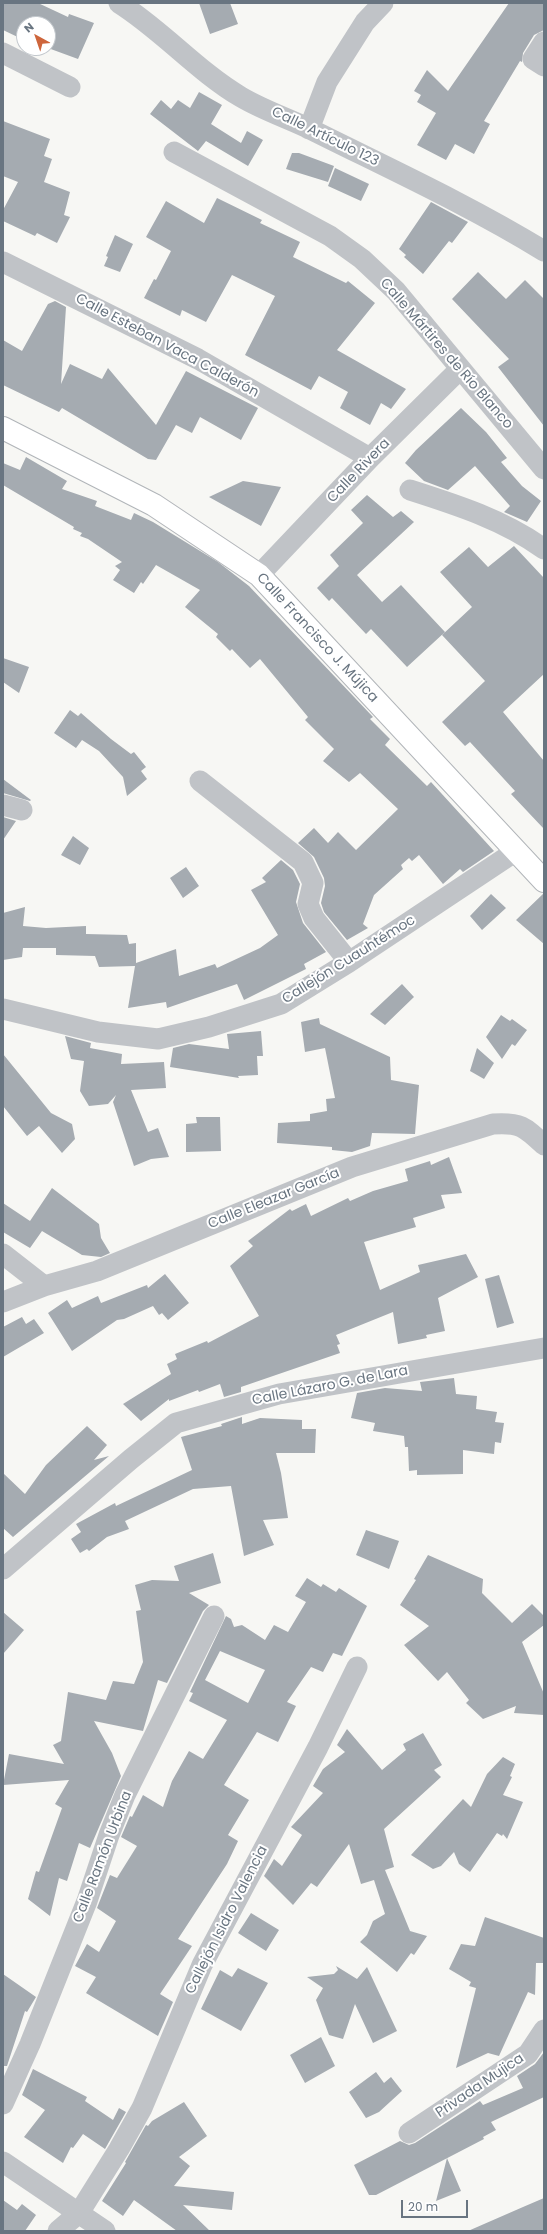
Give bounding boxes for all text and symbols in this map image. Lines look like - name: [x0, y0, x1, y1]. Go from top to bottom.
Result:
- north arrow: [16, 16, 56, 56]
- text: N: [21, 19, 37, 36]
- street label: Calle Artículo 123: [269, 104, 381, 170]
- street label: Calle Mártires de Río Blanco: [376, 275, 516, 433]
- street label: Calle Esteban Vaca Calderón: [73, 290, 261, 402]
- street label: Calle Rivera: [324, 435, 394, 507]
- street label: Calle Francisco J. Mújica: [253, 570, 381, 706]
- street label: Callejón Cuauhtémoc: [279, 912, 419, 1008]
- street label: Calle Eleazar García: [206, 1165, 342, 1233]
- street label: Calle Lázaro G. de Lara: [251, 1363, 409, 1409]
- street label: Calle Ramón Urbina: [70, 1789, 136, 1925]
- street label: Callejón Isidro Valencia: [182, 1843, 272, 1997]
- street label: Privada Mujica: [433, 2050, 527, 2122]
- scale bar: [403, 2192, 470, 2218]
- text: 20 m: [408, 2198, 438, 2215]

